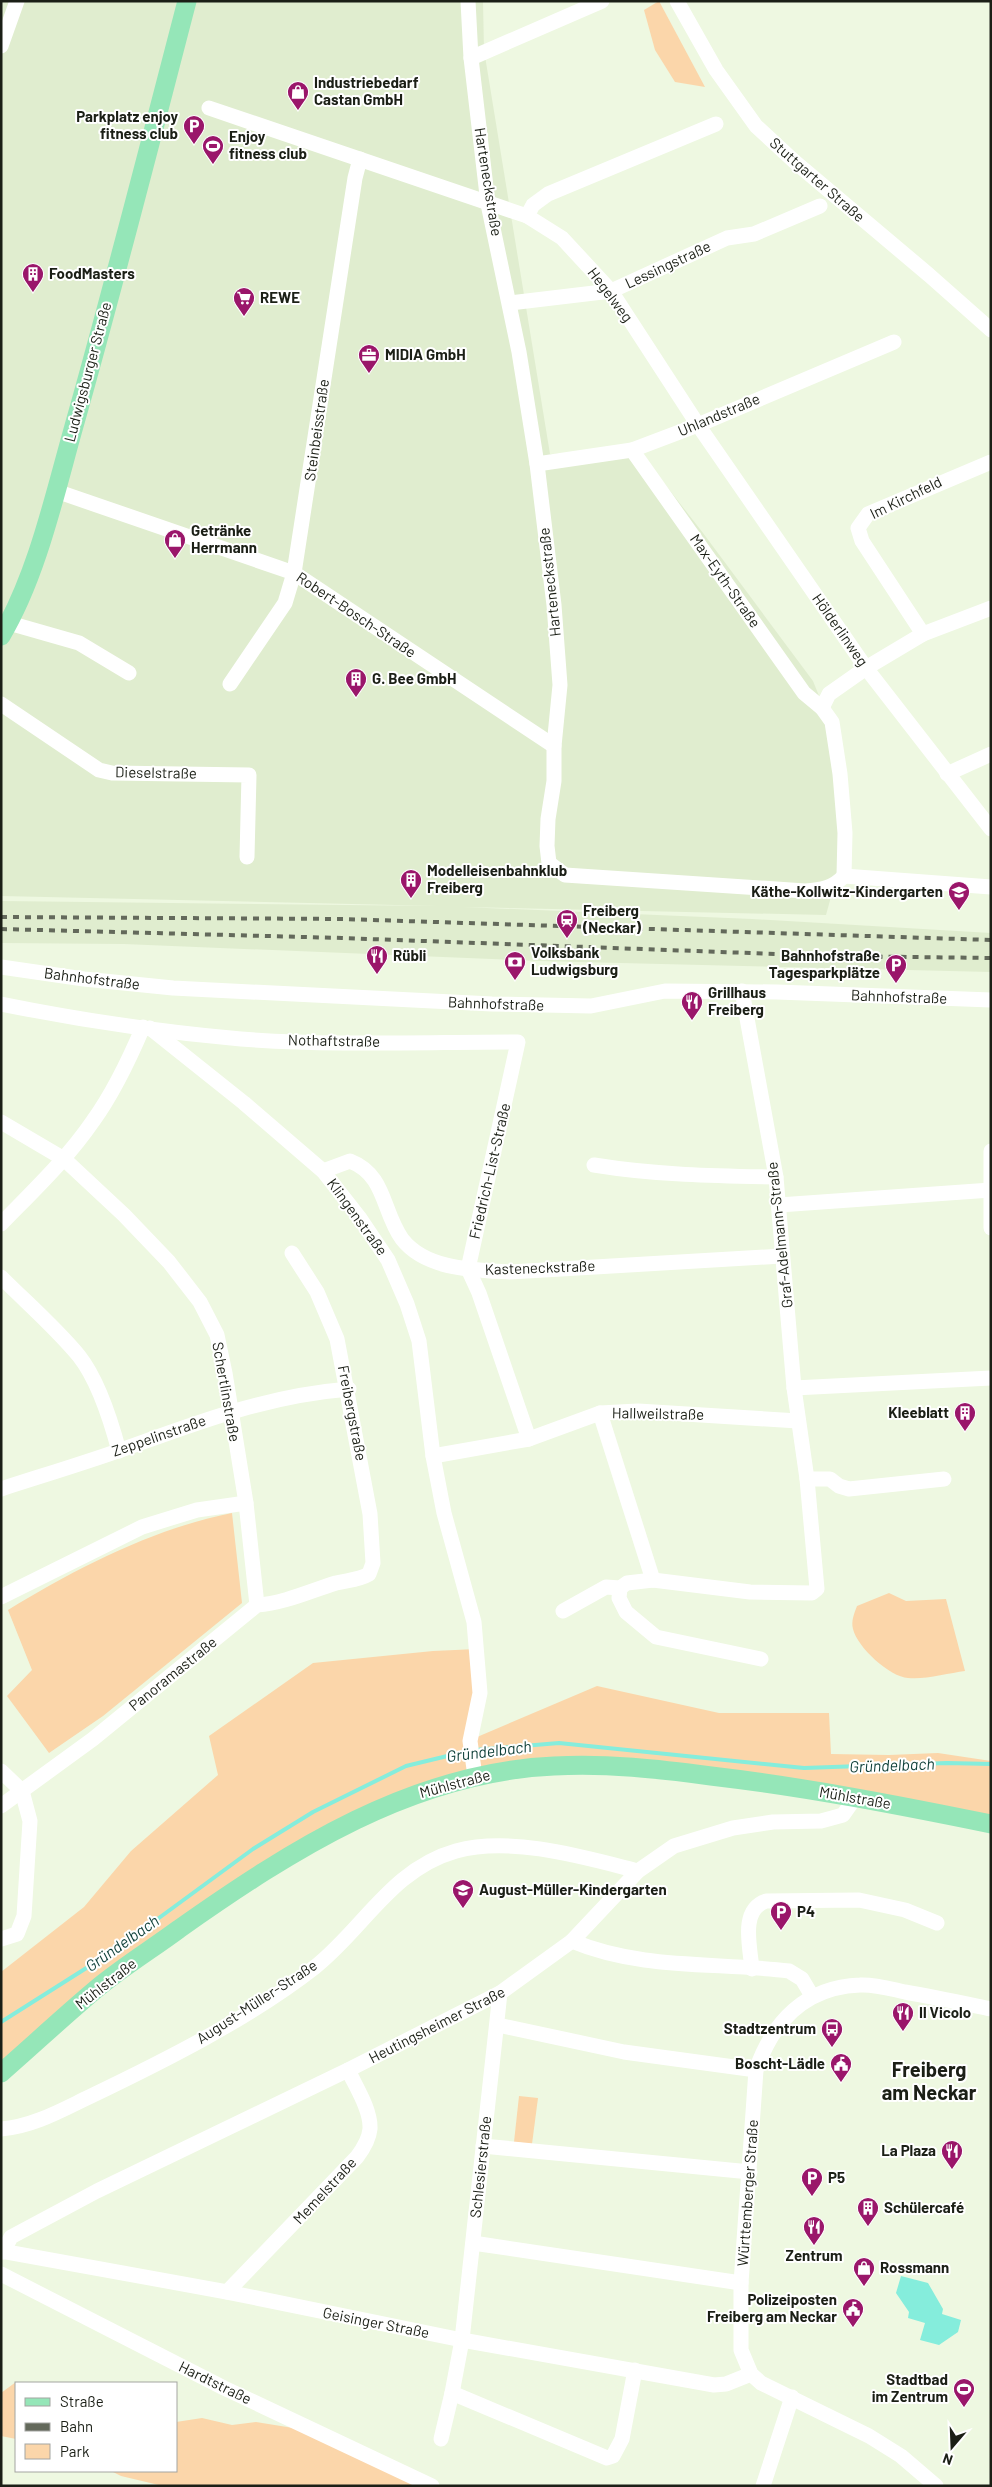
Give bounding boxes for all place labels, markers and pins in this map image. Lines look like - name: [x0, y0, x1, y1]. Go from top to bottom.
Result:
- place label: Industriebedarf Castan GmbH: [314, 73, 419, 108]
- shop icon: Industriebedarf Castan GmbH: [286, 80, 310, 111]
- place label: Parkplatz enjoy fitness club: [76, 107, 178, 142]
- parking icon: Parkplatz enjoy fitness club: [182, 114, 206, 145]
- place label: Enjoy fitness club: [229, 127, 307, 162]
- sports icon: Enjoy fitness club: [201, 134, 225, 165]
- building icon: FoodMasters: [21, 262, 45, 293]
- place label: FoodMasters: [49, 264, 135, 282]
- supermarket icon: REWE: [232, 286, 256, 317]
- place label: REWE: [260, 288, 300, 306]
- office icon: MIDIA GmbH: [357, 343, 381, 374]
- place label: MIDIA GmbH: [385, 345, 466, 363]
- place label: Getränke Herrmann: [191, 521, 257, 556]
- shop icon: Getränke Herrmann: [163, 528, 187, 559]
- building icon: G. Bee GmbH: [344, 667, 368, 698]
- place label: G. Bee GmbH: [372, 669, 456, 687]
- place label: Modelleisenbahnklub Freiberg: [427, 861, 567, 896]
- building icon: Modelleisenbahnklub Freiberg: [399, 868, 423, 899]
- school or university icon: Käthe-Kollwitz-Kindergarten: [947, 880, 971, 911]
- place label: Käthe-Kollwitz-Kindergarten: [751, 882, 943, 900]
- place label: Freiberg (Neckar): [582, 901, 642, 936]
- station icon: Freiberg (Neckar): [555, 908, 579, 939]
- place label: Volksbank Ludwigsburg: [531, 943, 618, 978]
- restaurant icon: Rübli: [365, 944, 389, 975]
- place label: Rübli: [393, 946, 427, 964]
- place label: Bahnhofstraße Tagesparkplätze: [769, 946, 880, 981]
- bank icon: Volksbank Ludwigsburg: [503, 950, 527, 981]
- parking icon: Bahnhofstraße Tagesparkplätze: [884, 953, 908, 984]
- place label: Grillhaus Freiberg: [708, 983, 766, 1018]
- restaurant icon: Grillhaus Freiberg: [680, 990, 704, 1021]
- building icon: Kleeblatt: [953, 1401, 977, 1432]
- place label: Kleeblatt: [888, 1403, 949, 1421]
- school or university icon: August-Müller-Kindergarten: [451, 1878, 475, 1909]
- place label: August-Müller-Kindergarten: [479, 1880, 667, 1898]
- parking icon: P4: [769, 1900, 793, 1931]
- place label: P4: [797, 1902, 815, 1920]
- restaurant icon: Il Vicolo: [891, 2001, 915, 2032]
- place label: Il Vicolo: [919, 2003, 971, 2021]
- bus stop icon: Stadtzentrum: [820, 2017, 844, 2048]
- place label: Stadtzentrum: [724, 2019, 816, 2037]
- public building icon: Boscht-Lädle: [829, 2052, 853, 2083]
- place label: Boscht-Lädle: [735, 2054, 825, 2072]
- restaurant icon: La Plaza: [940, 2139, 964, 2170]
- place label: La Plaza: [881, 2141, 936, 2159]
- parking icon: P5: [800, 2166, 824, 2197]
- place label: P5: [828, 2168, 845, 2186]
- building icon: Schülercafé: [856, 2196, 880, 2227]
- place label: Schülercafé: [884, 2198, 964, 2216]
- restaurant icon: Zentrum: [802, 2215, 826, 2246]
- place label: Zentrum: [786, 2246, 842, 2264]
- shop icon: Rossmann: [852, 2256, 876, 2287]
- place label: Rossmann: [880, 2258, 949, 2276]
- place label: Polizeiposten Freiberg am Neckar: [707, 2290, 837, 2325]
- public building icon: Polizeiposten Freiberg am Neckar: [841, 2297, 865, 2328]
- place label: Stadtbad im Zentrum: [872, 2370, 948, 2405]
- sports icon: Stadtbad im Zentrum: [952, 2377, 976, 2408]

